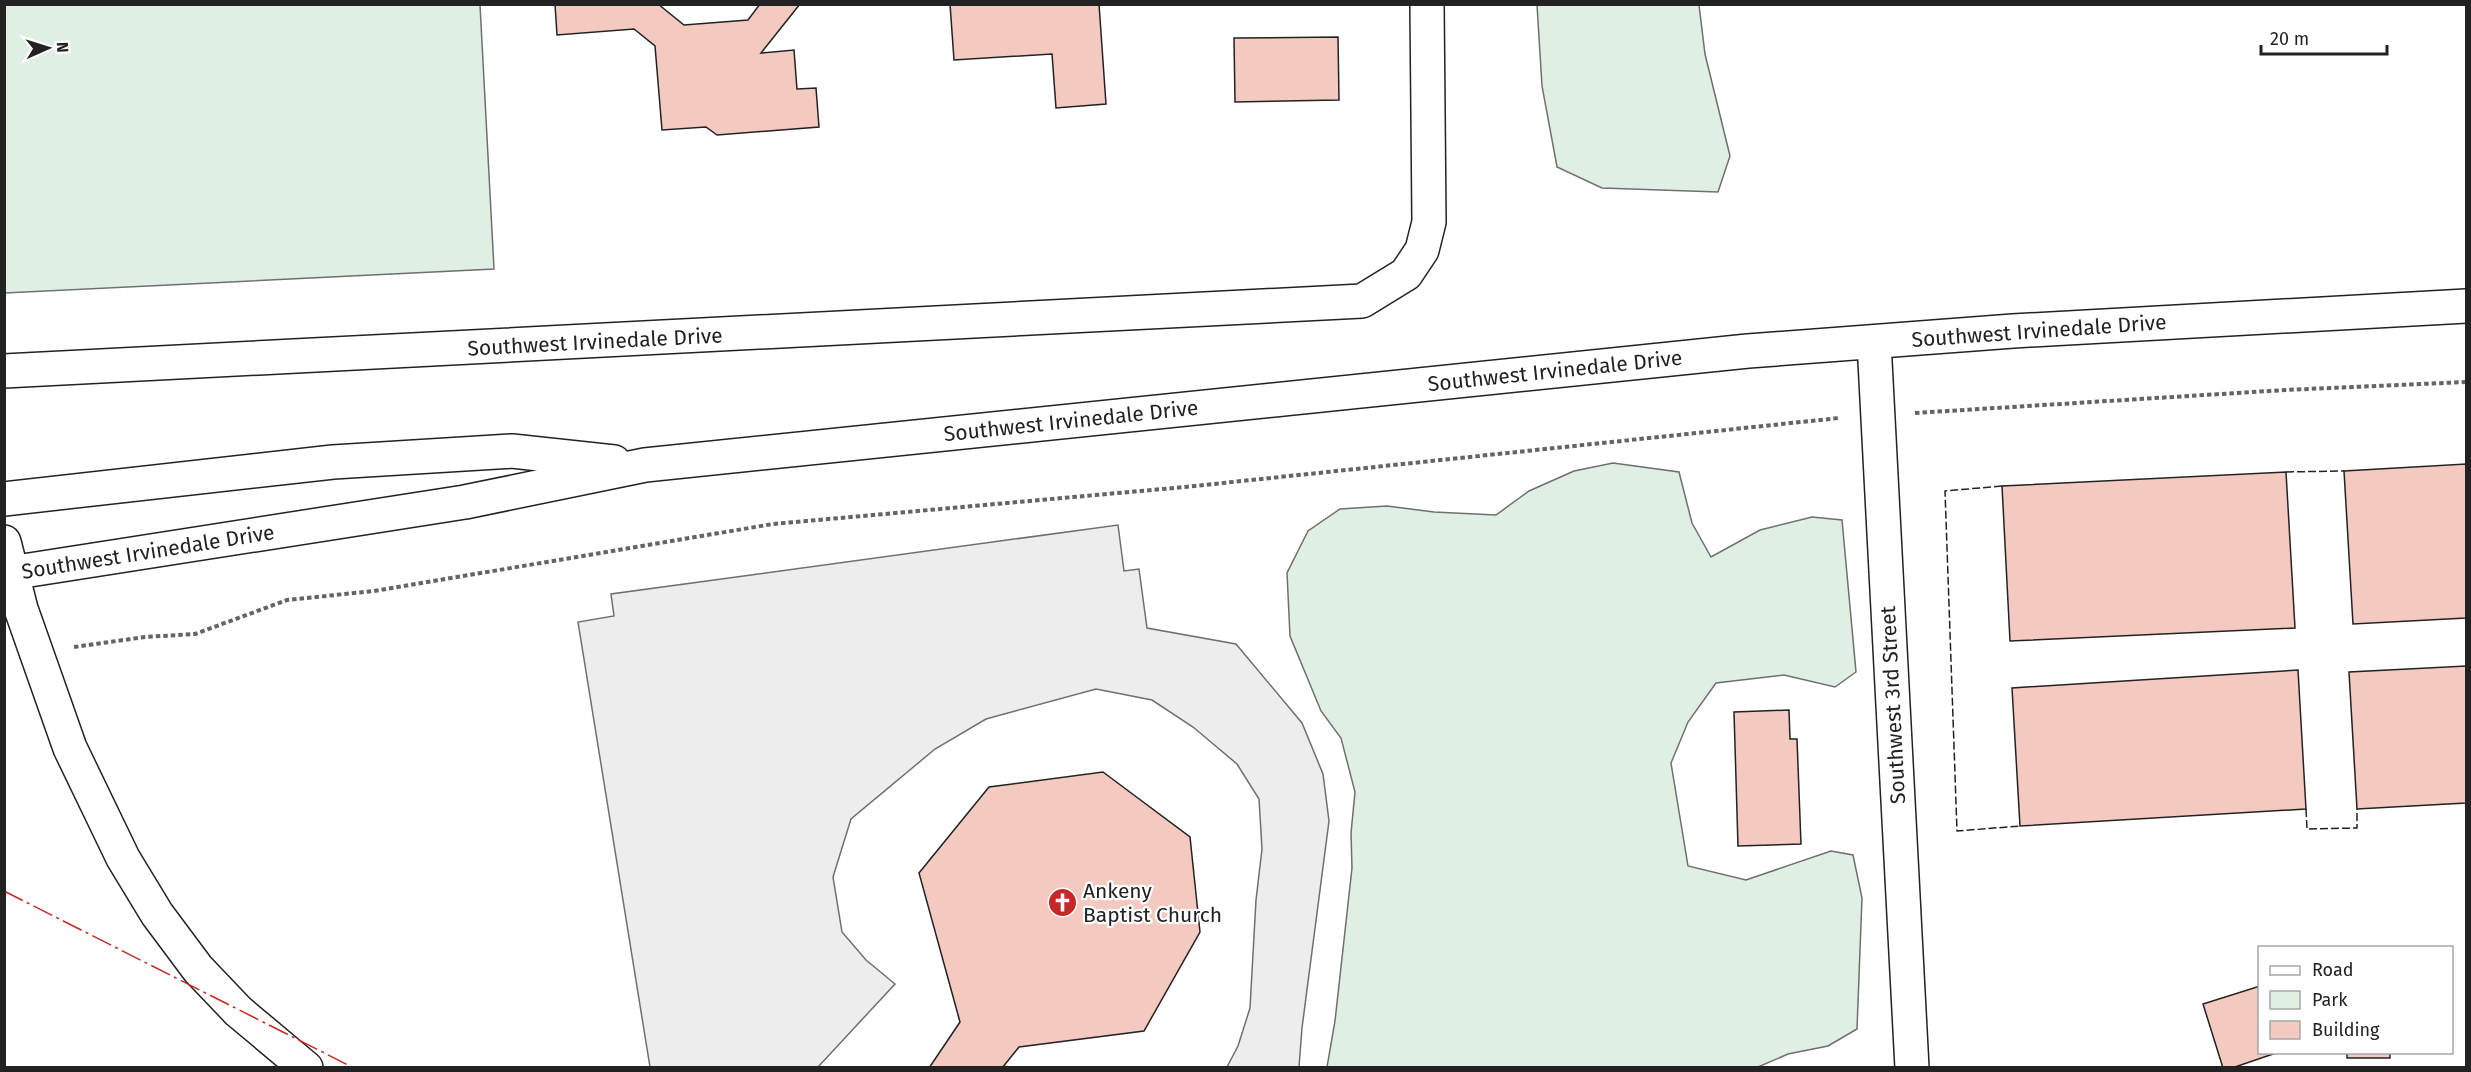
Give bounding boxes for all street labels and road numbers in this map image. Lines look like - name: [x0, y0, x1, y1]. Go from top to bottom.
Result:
- street label: Southwest Irvinedale Drive: [1911, 309, 2167, 353]
- street label: Southwest Irvinedale Drive: [467, 322, 723, 362]
- street label: Southwest Irvinedale Drive: [1427, 345, 1683, 397]
- street label: Southwest Irvinedale Drive: [943, 395, 1199, 447]
- street label: Southwest Irvinedale Drive: [20, 519, 276, 585]
- street label: Southwest 3rd Street: [1875, 605, 1911, 805]

